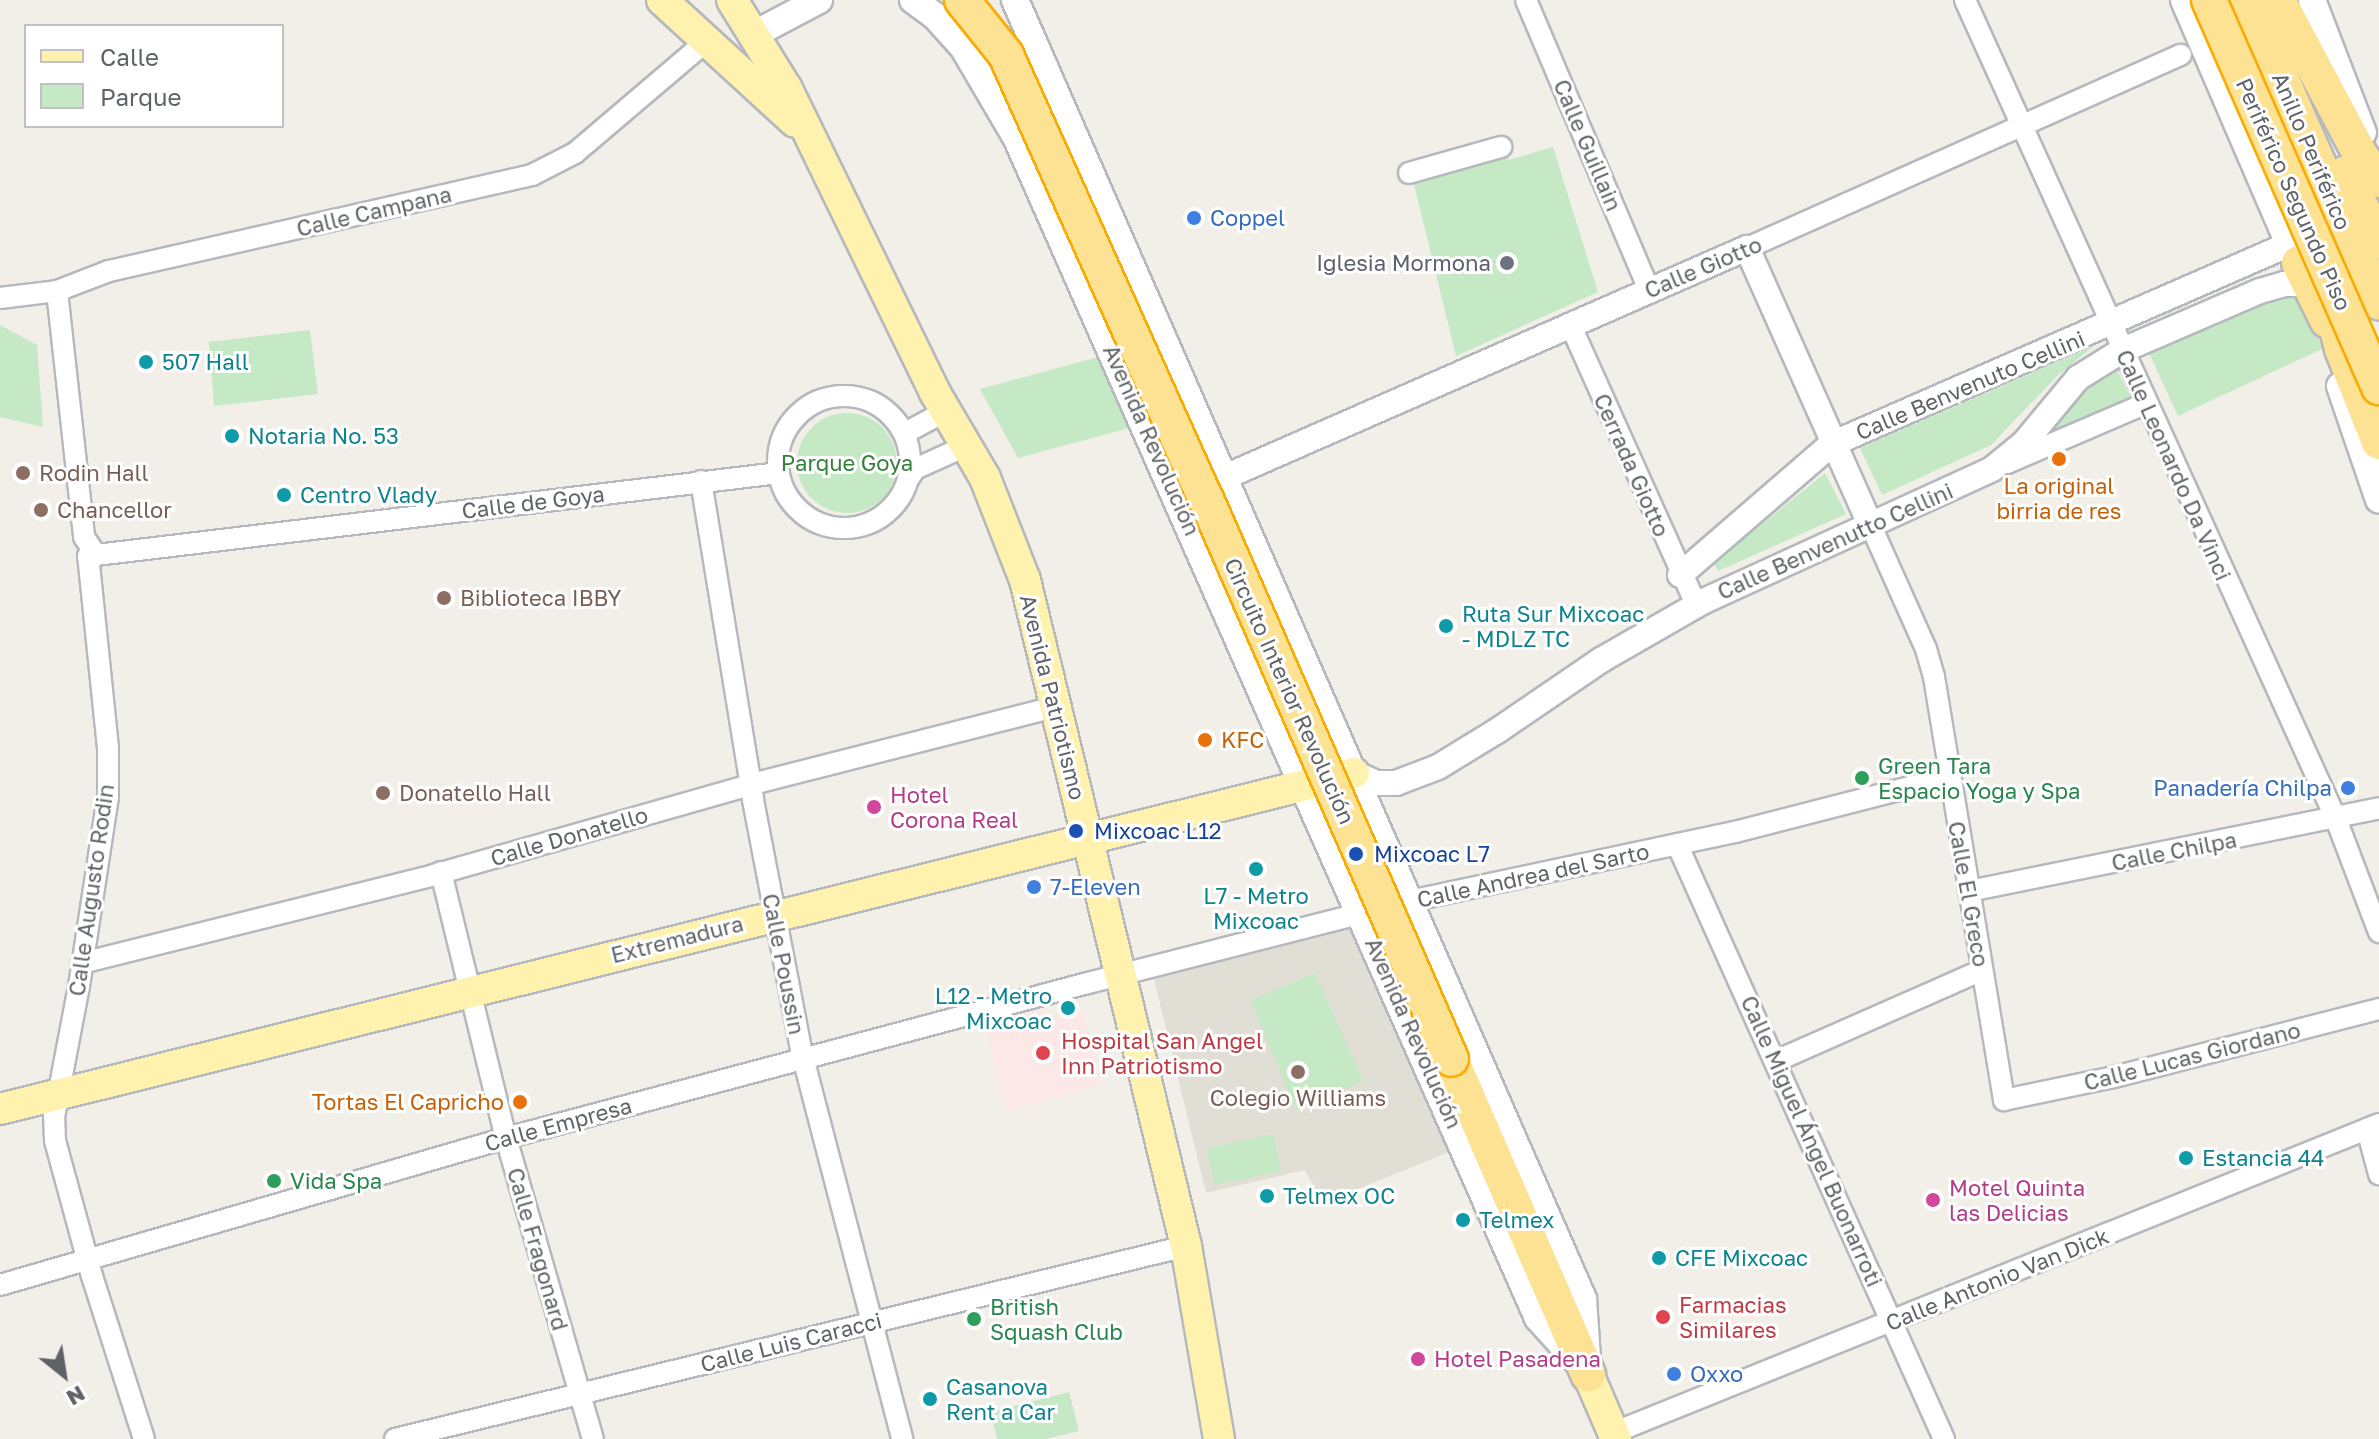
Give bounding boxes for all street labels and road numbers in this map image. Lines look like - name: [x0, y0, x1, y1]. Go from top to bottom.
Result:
- street label: Anillo Periférico: [2267, 68, 2357, 234]
- street label: Periférico Segundo Piso: [2231, 74, 2357, 314]
- street label: Calle Guillain: [1548, 75, 1628, 215]
- street label: Calle Campana: [294, 180, 454, 242]
- street label: Calle Giotto: [1640, 230, 1766, 304]
- street label: Calle Benvenuto Cellini: [1852, 325, 2088, 445]
- street label: Avenida Revolución: [1098, 341, 1206, 539]
- street label: Calle Leonardo Da Vinci: [2111, 346, 2237, 584]
- street label: Cerrada Giotto: [1589, 389, 1675, 541]
- street label: Calle Benvenutto Cellini: [1713, 477, 1957, 605]
- street label: Calle de Goya: [460, 480, 606, 524]
- street label: Circuito Interior Revolución: [1219, 554, 1361, 828]
- street label: Avenida Patriotismo: [1015, 592, 1091, 802]
- street label: Calle Augusto Rodin: [63, 782, 119, 998]
- street label: Calle Donatello: [487, 801, 651, 871]
- street label: Calle El Greco: [1943, 819, 1995, 969]
- street label: Calle Chilpa: [2109, 826, 2239, 876]
- street label: Calle Andrea del Sarto: [1414, 837, 1652, 913]
- street label: Calle Poussin: [757, 891, 811, 1037]
- street label: Extremadura: [608, 910, 746, 968]
- street label: Avenida Revolución: [1360, 934, 1468, 1132]
- street label: Calle Miguel Ángel Buonarroti: [1736, 991, 1888, 1291]
- street label: Calle Lucas Giordano: [2081, 1016, 2303, 1096]
- street label: Calle Empresa: [482, 1092, 634, 1156]
- street label: Calle Fragonard: [502, 1165, 574, 1333]
- street label: Calle Antonio Van Dick: [1882, 1222, 2112, 1336]
- street label: Calle Luis Caracci: [698, 1307, 884, 1377]

